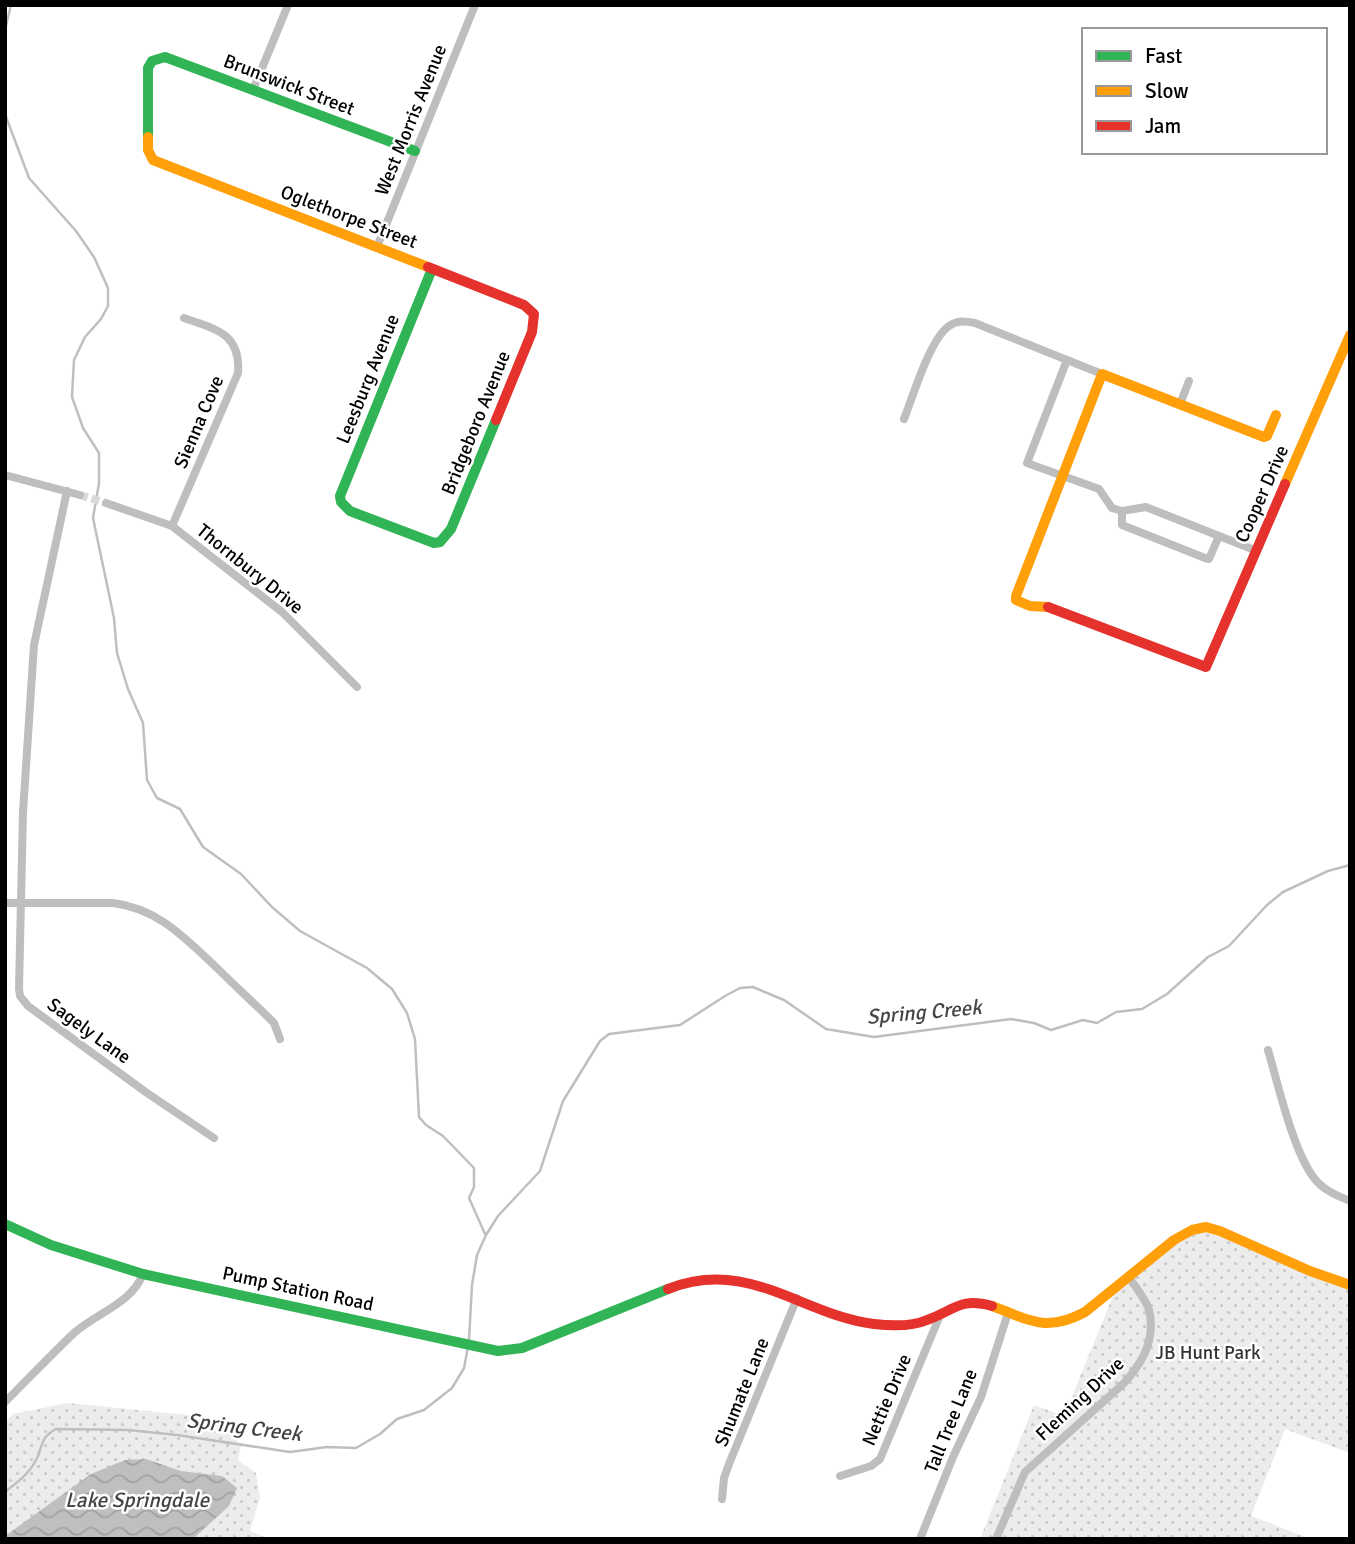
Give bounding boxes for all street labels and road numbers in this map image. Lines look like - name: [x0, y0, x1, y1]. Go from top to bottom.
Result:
- street label: West Morris Avenue: [370, 41, 452, 199]
- street label: Brunswick Street: [220, 49, 358, 121]
- street label: Oglethorpe Street: [277, 180, 421, 254]
- street label: Leesburg Avenue: [331, 311, 405, 447]
- street label: Bridgeboro Avenue: [436, 347, 516, 499]
- street label: Sienna Cove: [169, 372, 229, 472]
- street label: Cooper Drive: [1230, 441, 1294, 547]
- street label: Thornbury Drive: [192, 519, 308, 619]
- street label: Sagely Lane: [43, 993, 135, 1069]
- street label: Pump Station Road: [220, 1261, 376, 1317]
- street label: Shumate Lane: [709, 1334, 775, 1450]
- street label: Nettie Drive: [857, 1351, 917, 1449]
- street label: Fleming Drive: [1031, 1352, 1129, 1446]
- street label: Tall Tree Lane: [919, 1365, 983, 1477]

